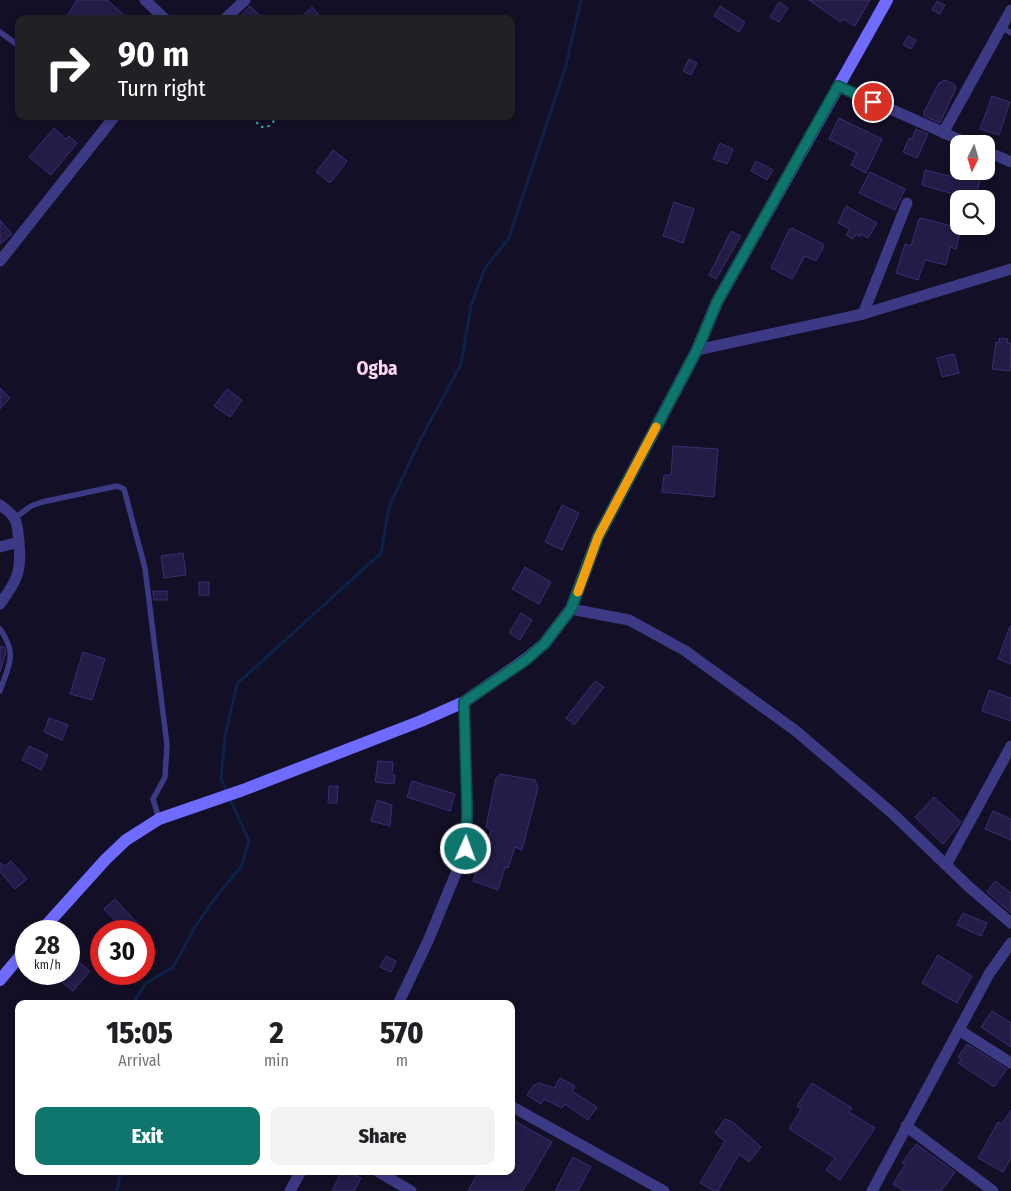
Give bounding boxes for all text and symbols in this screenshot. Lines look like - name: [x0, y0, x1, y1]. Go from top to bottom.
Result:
- text: 90 m: [118, 33, 189, 75]
- icon: right: [35, 35, 100, 100]
- text: Turn right: [118, 75, 206, 102]
- pin: [852, 81, 894, 123]
- icon: arrive: [859, 88, 887, 116]
- north arrow: [950, 135, 995, 180]
- map controls: [950, 135, 995, 235]
- button: search: [950, 190, 995, 235]
- district label: Ogba: [356, 357, 398, 380]
- position arrow: [439, 822, 491, 874]
- speed limit sign: 30: [90, 920, 155, 985]
- text: 28: [35, 931, 60, 961]
- text: km/h: [34, 958, 61, 972]
- text: 15:05: [106, 1015, 173, 1051]
- text: 2: [269, 1015, 283, 1051]
- text: 570: [380, 1015, 424, 1051]
- text: Arrival: [118, 1051, 161, 1070]
- text: min: [264, 1051, 289, 1070]
- text: m: [396, 1051, 408, 1070]
- button: Exit: [35, 1107, 260, 1165]
- button: Share: [270, 1107, 495, 1165]

